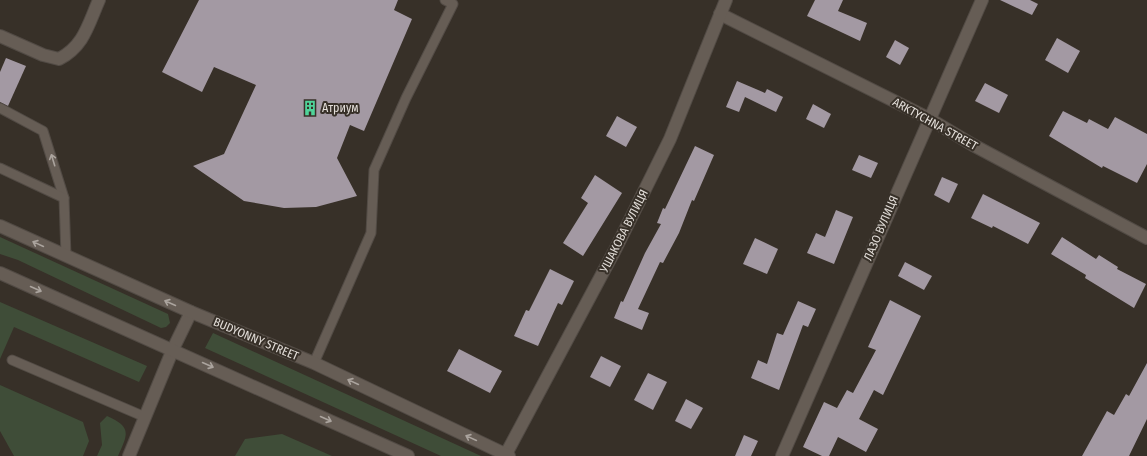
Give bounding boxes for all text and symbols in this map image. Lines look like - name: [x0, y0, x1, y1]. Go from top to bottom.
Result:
- street label: ARKTYCHNA STREET: [890, 95, 980, 153]
- building icon: Атриум: [301, 99, 319, 117]
- place label: Атриум: [322, 101, 359, 115]
- one-way arrow: [48, 155, 56, 167]
- street label: УШАКОВА ВУЛИЦЯ: [597, 187, 651, 276]
- street label: ЛАЗО ВУЛИЦЯ: [861, 193, 901, 263]
- one-way arrow: [33, 240, 45, 247]
- one-way arrow: [29, 286, 41, 293]
- one-way arrow: [164, 298, 176, 306]
- street label: BUDYONNY STREET: [211, 315, 301, 363]
- one-way arrow: [202, 362, 214, 369]
- one-way arrow: [348, 378, 360, 385]
- one-way arrow: [320, 416, 332, 423]
- one-way arrow: [465, 434, 477, 441]

